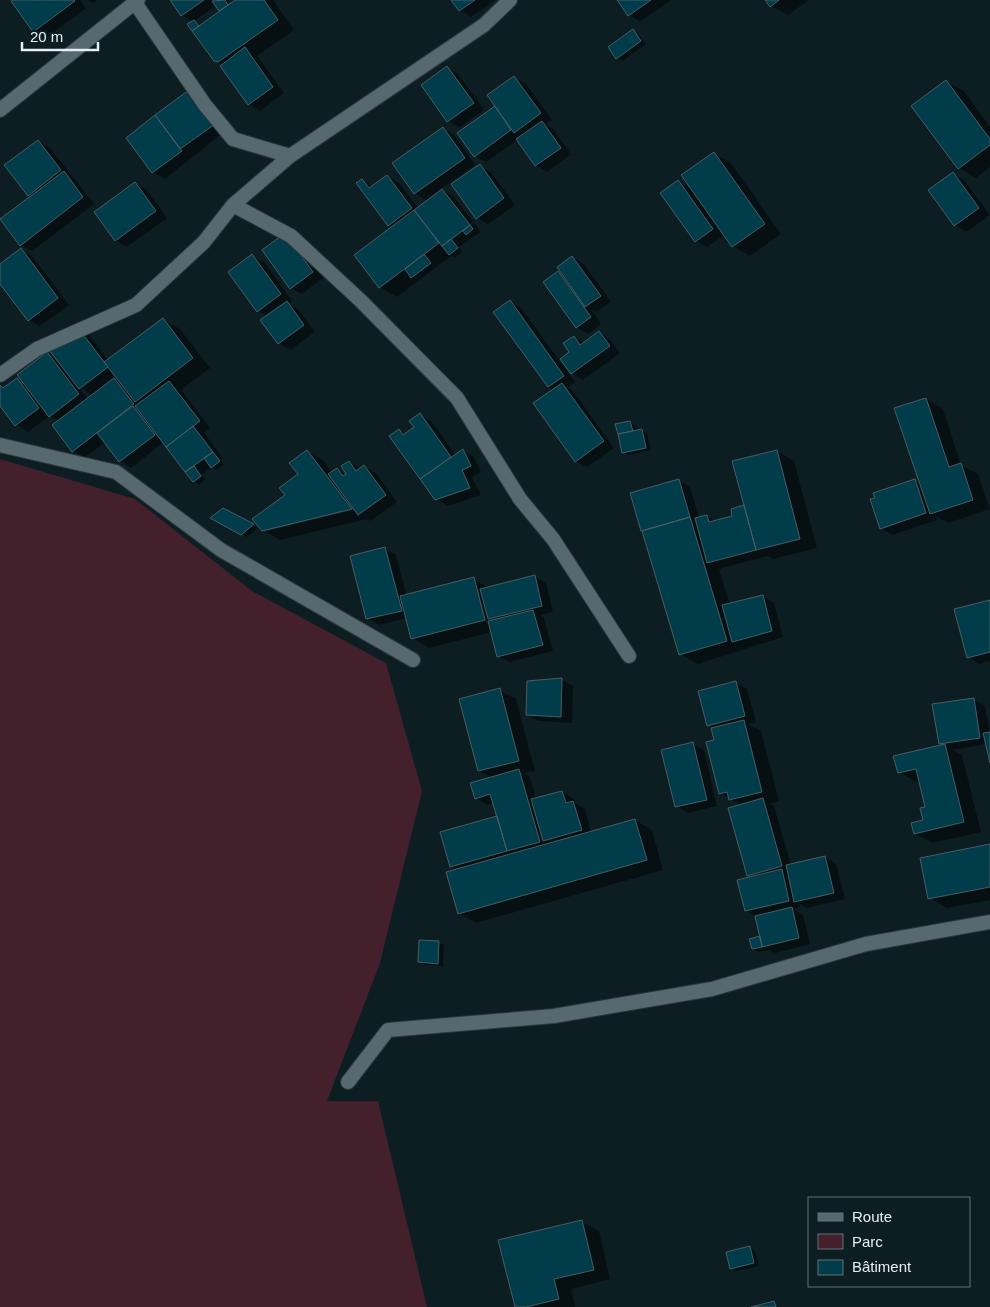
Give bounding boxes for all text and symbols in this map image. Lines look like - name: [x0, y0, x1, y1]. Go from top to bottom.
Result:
- scale bar: [22, 20, 99, 52]
- text: 20 m: [30, 28, 63, 45]
- legend: [808, 1197, 970, 1287]
- text: Route: [852, 1208, 892, 1225]
- text: Parc: [852, 1233, 883, 1250]
- text: Bâtiment: [852, 1258, 912, 1275]

